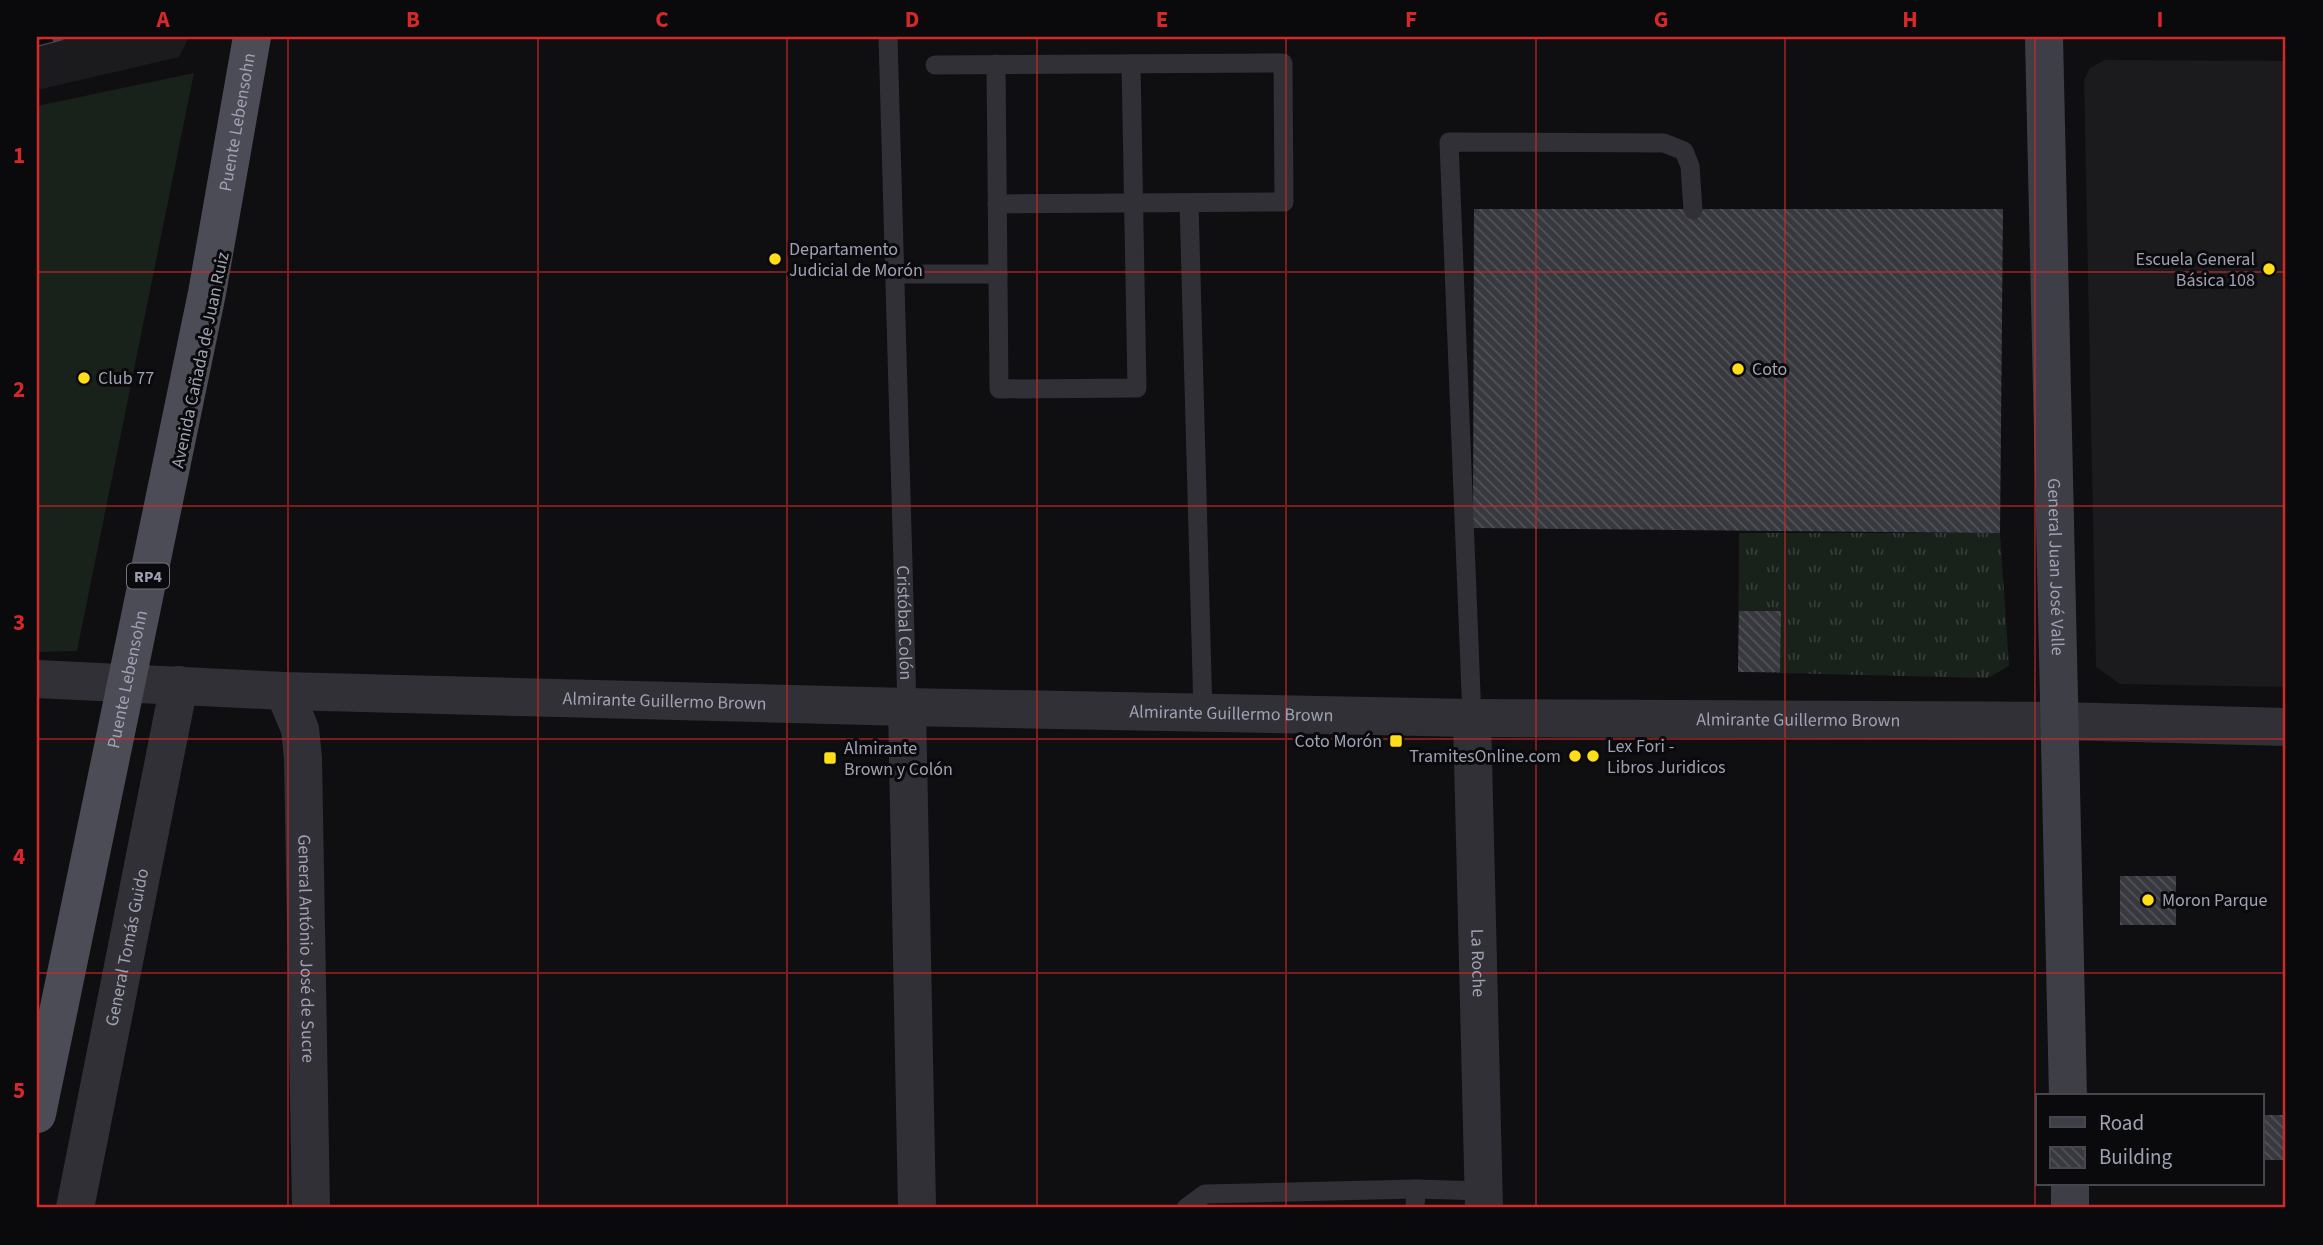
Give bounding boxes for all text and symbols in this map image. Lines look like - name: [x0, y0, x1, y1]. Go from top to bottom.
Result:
- text: A: [155, 3, 170, 36]
- text: B: [406, 3, 420, 36]
- text: C: [655, 3, 669, 36]
- text: D: [905, 3, 919, 36]
- text: E: [1156, 3, 1168, 36]
- text: F: [1405, 3, 1417, 36]
- text: G: [1654, 3, 1668, 36]
- text: H: [1902, 3, 1918, 36]
- text: I: [2157, 3, 2163, 36]
- street label: Puente Lebensohn: [213, 51, 262, 193]
- text: 1: [13, 139, 25, 172]
- place label: Departamento Judicial de Morón: [789, 237, 923, 283]
- place label: Escuela General Básica 108: [2135, 247, 2255, 293]
- street label: Avenida Cañada de Juan Ruiz: [165, 249, 236, 470]
- marker: Departamento Judicial de Morón: [767, 251, 783, 267]
- marker: Escuela General Básica 108: [2261, 261, 2277, 277]
- place label: Coto: [1752, 357, 1787, 382]
- marker: Coto: [1730, 361, 1746, 377]
- place label: Club 77: [98, 366, 154, 391]
- marker: Club 77: [76, 370, 92, 386]
- text: 2: [13, 373, 25, 406]
- street label: General Juan José Valle: [2041, 478, 2070, 656]
- road number: RP4: [127, 564, 169, 589]
- street label: Cristóbal Colón: [890, 565, 918, 681]
- text: 3: [13, 606, 25, 639]
- street label: Puente Lebensohn: [101, 608, 154, 751]
- street label: Almirante Guillermo Brown: [562, 686, 767, 716]
- street label: Almirante Guillermo Brown: [1129, 699, 1334, 728]
- street label: Almirante Guillermo Brown: [1696, 707, 1901, 733]
- place label: Coto Morón: [1295, 729, 1382, 754]
- marker: Coto Morón: [1388, 733, 1404, 749]
- place label: Lex Fori - Libros Juridicos: [1607, 734, 1726, 780]
- place label: Almirante Brown y Colón: [844, 736, 953, 782]
- place label: TramitesOnline.com: [1409, 744, 1561, 769]
- marker: TramitesOnline.com: [1567, 748, 1583, 764]
- marker: Lex Fori - Libros Juridicos: [1585, 748, 1601, 764]
- marker: Almirante Brown y Colón: [822, 750, 838, 766]
- street label: General António José de Sucre: [291, 834, 320, 1063]
- text: 4: [13, 840, 25, 873]
- street label: General Tomás Guido: [99, 866, 155, 1028]
- place label: Moron Parque: [2162, 888, 2267, 913]
- marker: Moron Parque: [2140, 892, 2156, 908]
- street label: La Roche: [1464, 929, 1491, 997]
- text: 5: [13, 1074, 25, 1107]
- legend: [2036, 1094, 2264, 1186]
- text: Road: [2099, 1108, 2144, 1138]
- text: Building: [2099, 1142, 2173, 1172]

